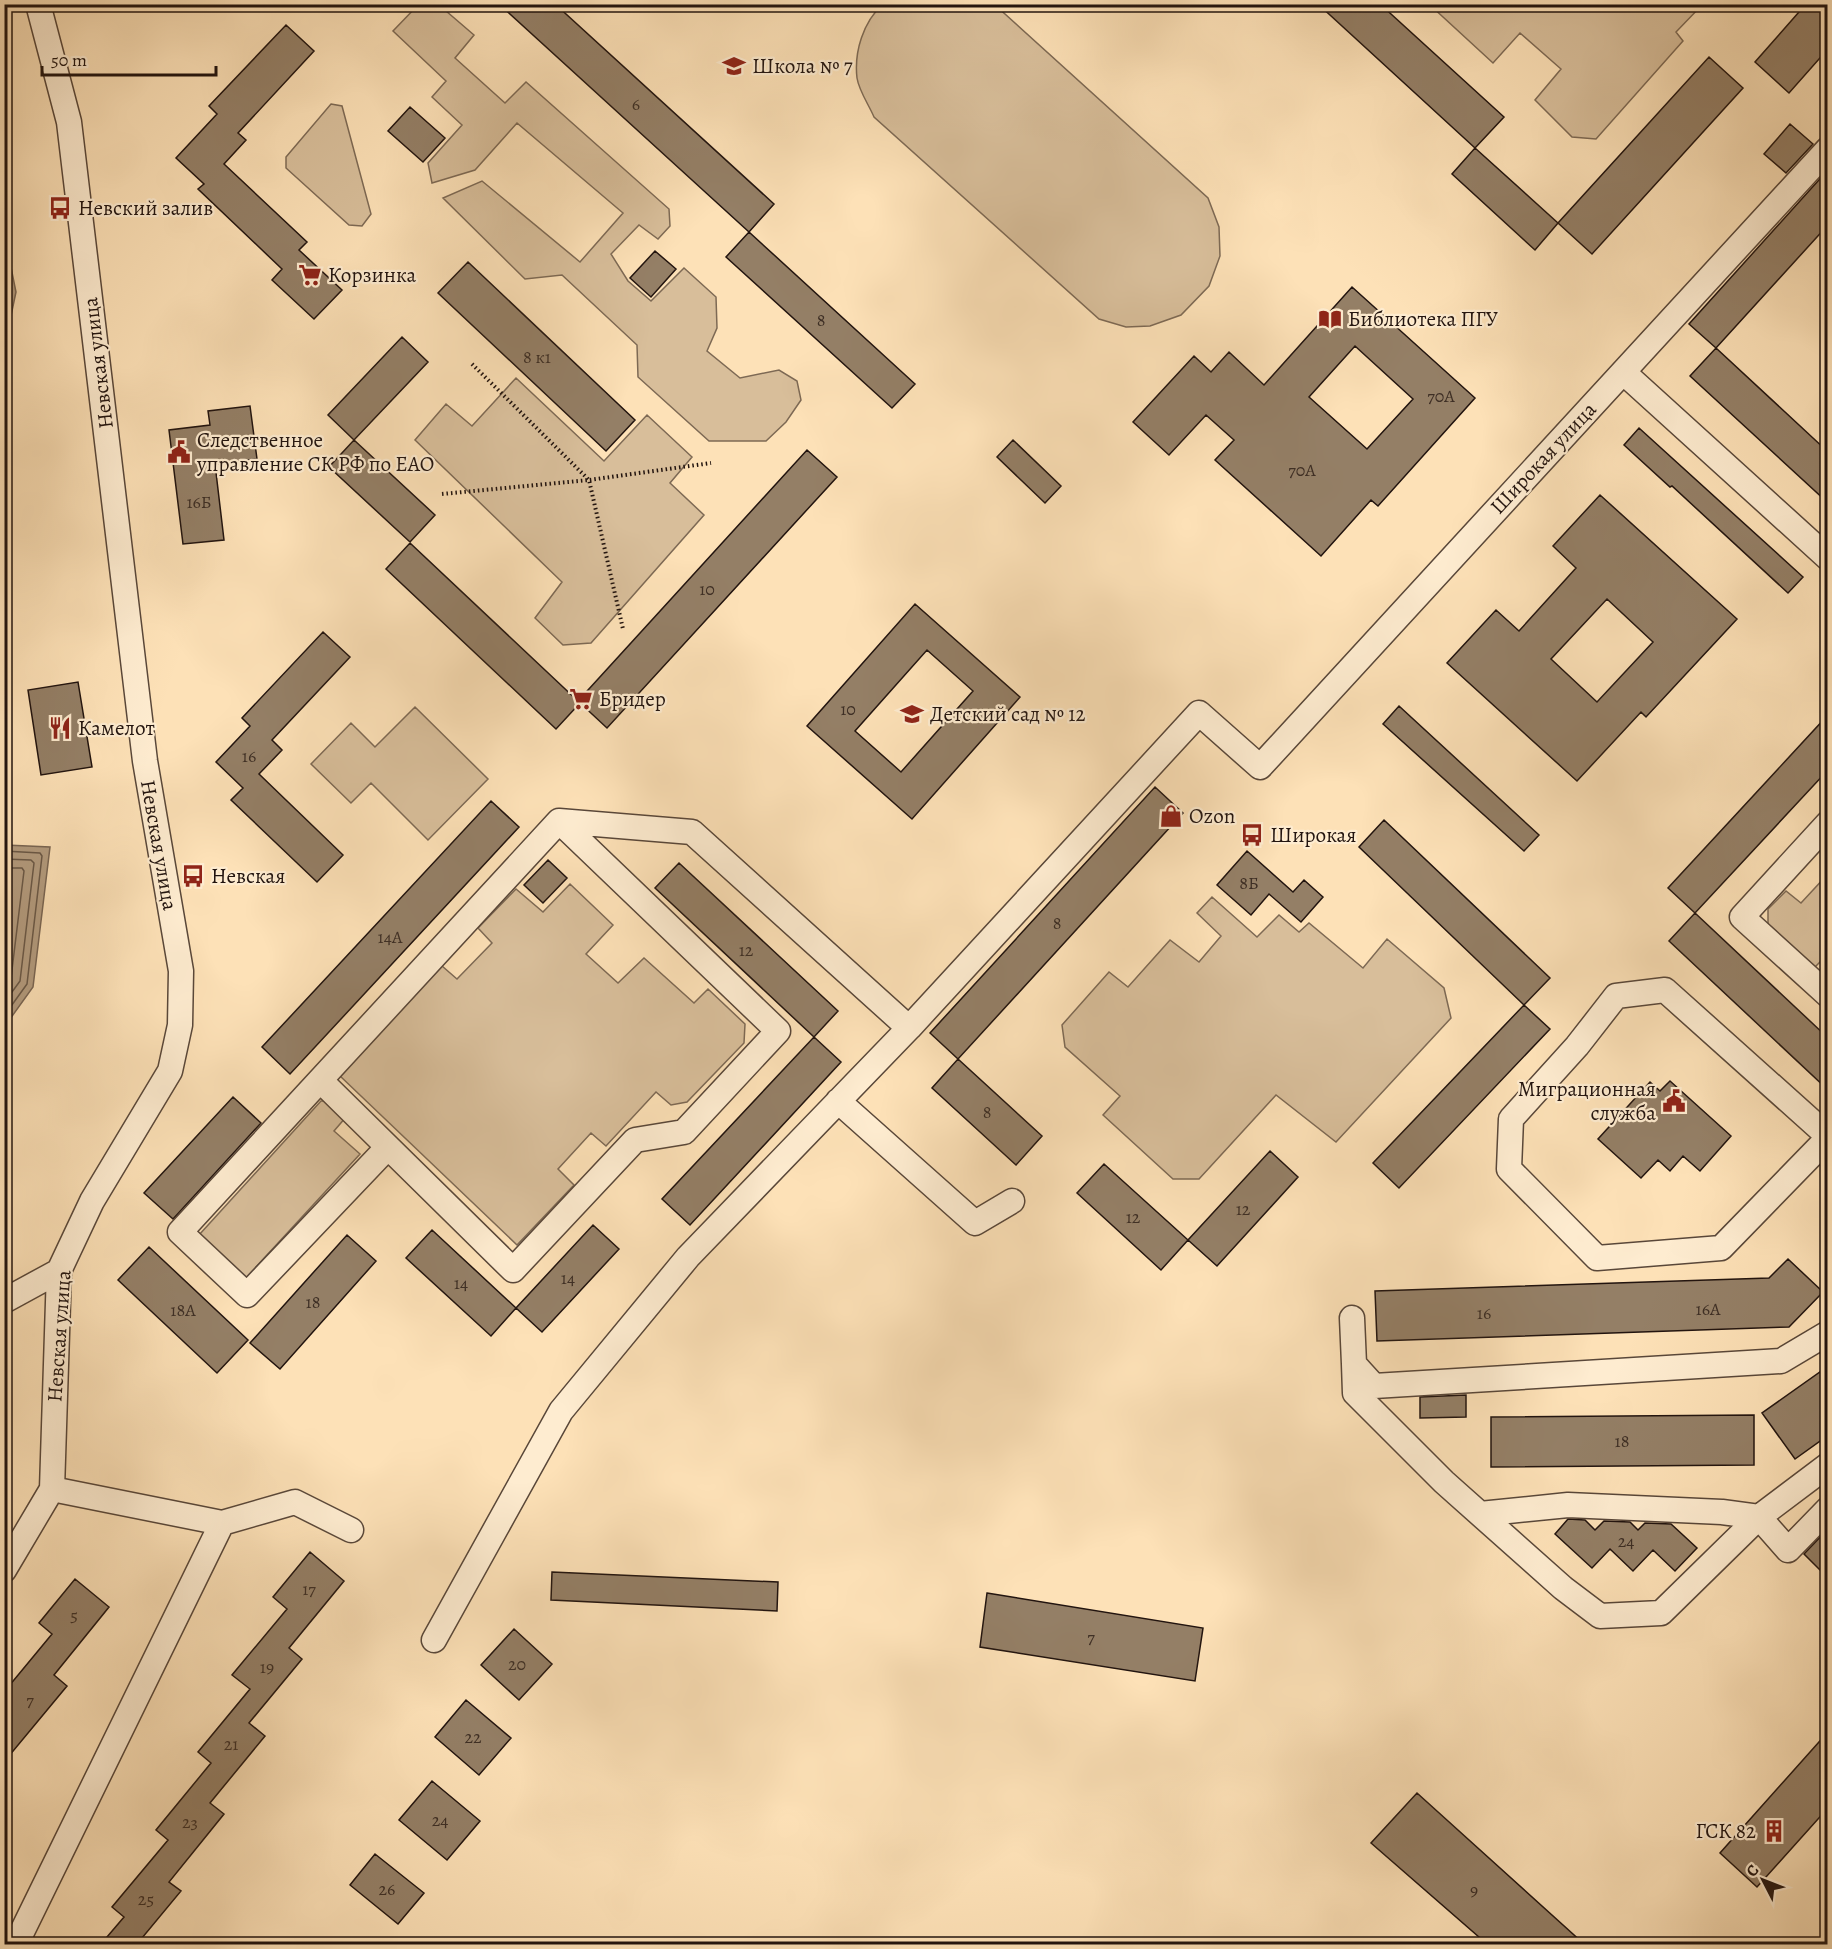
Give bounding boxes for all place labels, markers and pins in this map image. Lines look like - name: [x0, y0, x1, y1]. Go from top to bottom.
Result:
- place label: Школа № 7: [752, 52, 853, 80]
- school or university icon: Школа № 7: [721, 53, 747, 79]
- place label: Невский залив: [78, 194, 213, 222]
- bus stop icon: Невский залив: [47, 195, 73, 221]
- place label: Корзинка: [328, 261, 416, 289]
- supermarket icon: Корзинка: [297, 262, 323, 288]
- place label: Библиотека ПГУ: [1348, 305, 1498, 333]
- library icon: Библиотека ПГУ: [1317, 306, 1343, 332]
- place label: Следственное управление СК РФ по ЕАО: [196, 426, 434, 478]
- public building icon: Следственное управление СК РФ по ЕАО: [166, 439, 192, 465]
- place label: Бридер: [599, 685, 666, 713]
- supermarket icon: Бридер: [568, 686, 594, 712]
- place label: Детский сад № 12: [930, 700, 1085, 728]
- school or university icon: Детский сад № 12: [899, 701, 925, 727]
- place label: Камелот: [78, 714, 155, 742]
- restaurant icon: Камелот: [47, 715, 73, 741]
- place label: Ozon: [1189, 802, 1235, 830]
- shop icon: Ozon: [1158, 803, 1184, 829]
- place label: Широкая: [1270, 821, 1356, 849]
- bus stop icon: Широкая: [1239, 822, 1265, 848]
- place label: Невская: [211, 862, 285, 890]
- bus stop icon: Невская: [180, 863, 206, 889]
- place label: Миграционная служба: [1518, 1075, 1656, 1127]
- public building icon: Миграционная служба: [1661, 1088, 1687, 1114]
- place label: ГСК 82: [1695, 1817, 1756, 1845]
- building icon: ГСК 82: [1761, 1818, 1787, 1844]

